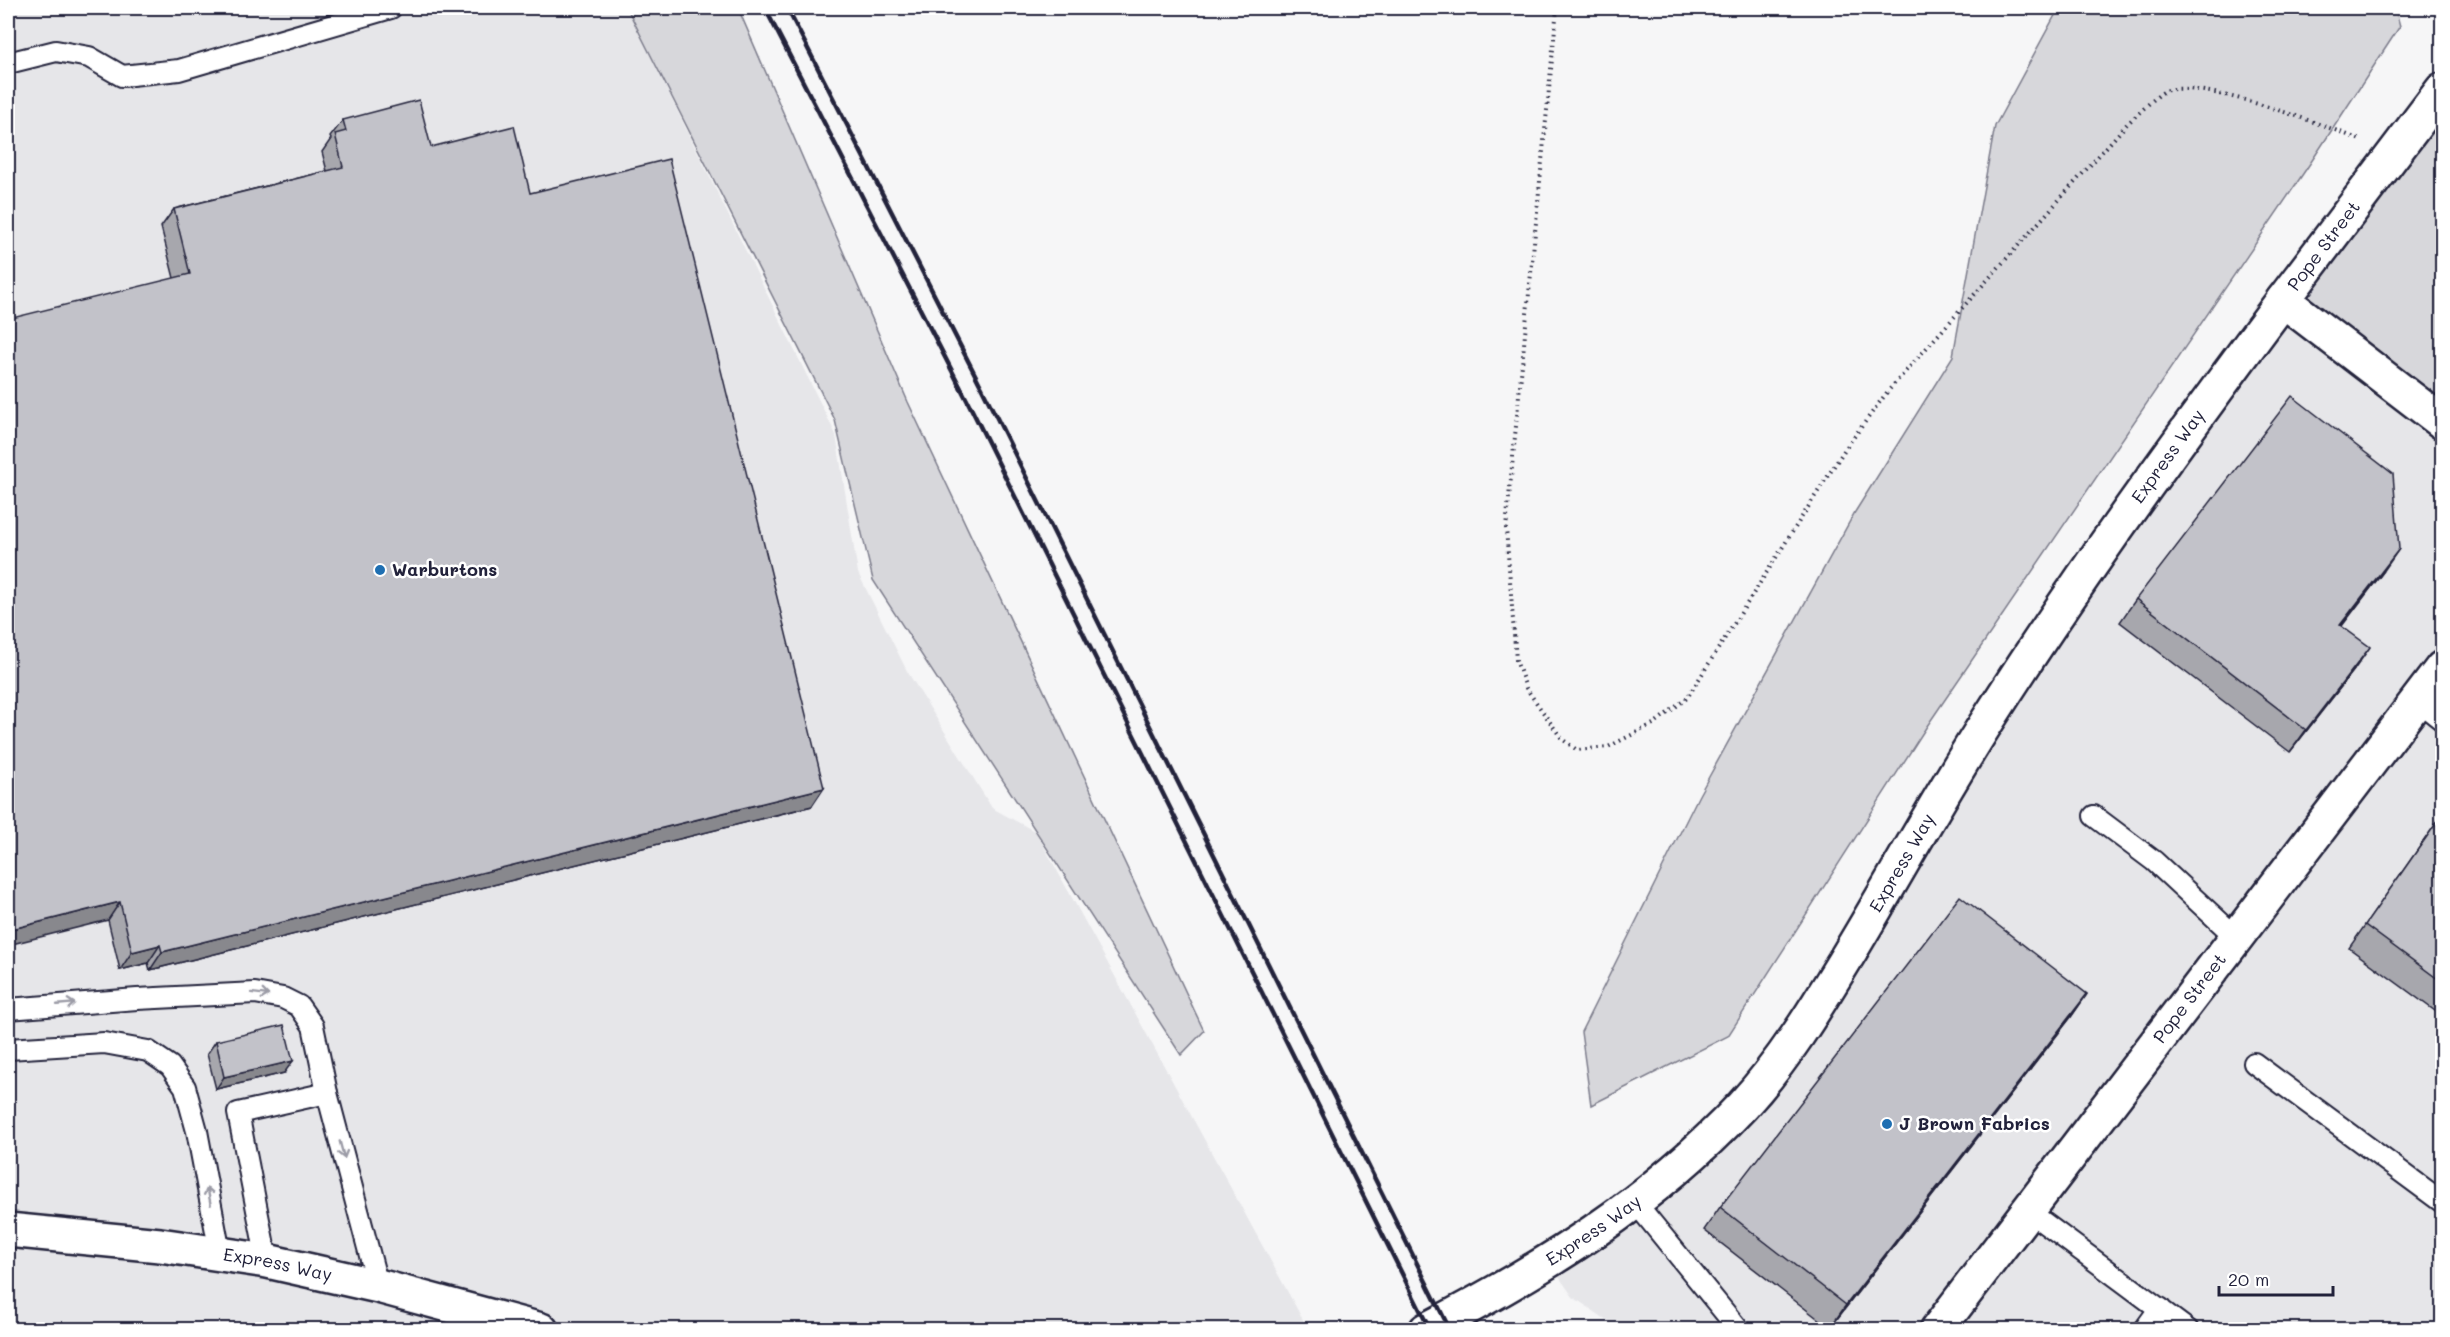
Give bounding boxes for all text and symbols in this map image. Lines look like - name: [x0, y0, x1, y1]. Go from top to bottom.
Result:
- street label: Pope Street: [2281, 195, 2365, 295]
- street label: Express Way: [2125, 404, 2209, 508]
- place label: Warburtons: [392, 557, 497, 581]
- marker: Warburtons: [373, 563, 387, 577]
- street label: Express Way: [1863, 809, 1940, 916]
- street label: Pope Street: [2147, 948, 2231, 1048]
- one-way arrow: [250, 989, 270, 1000]
- one-way arrow: [55, 998, 75, 1009]
- place label: J Brown Fabrics: [1899, 1111, 2050, 1135]
- marker: J Brown Fabrics: [1880, 1117, 1894, 1131]
- one-way arrow: [337, 1140, 348, 1159]
- one-way arrow: [203, 1186, 214, 1206]
- street label: Express Way: [1541, 1189, 1645, 1271]
- street label: Express Way: [222, 1242, 335, 1286]
- scale bar: [2219, 1259, 2333, 1297]
- text: 20 m: [2228, 1267, 2269, 1291]

